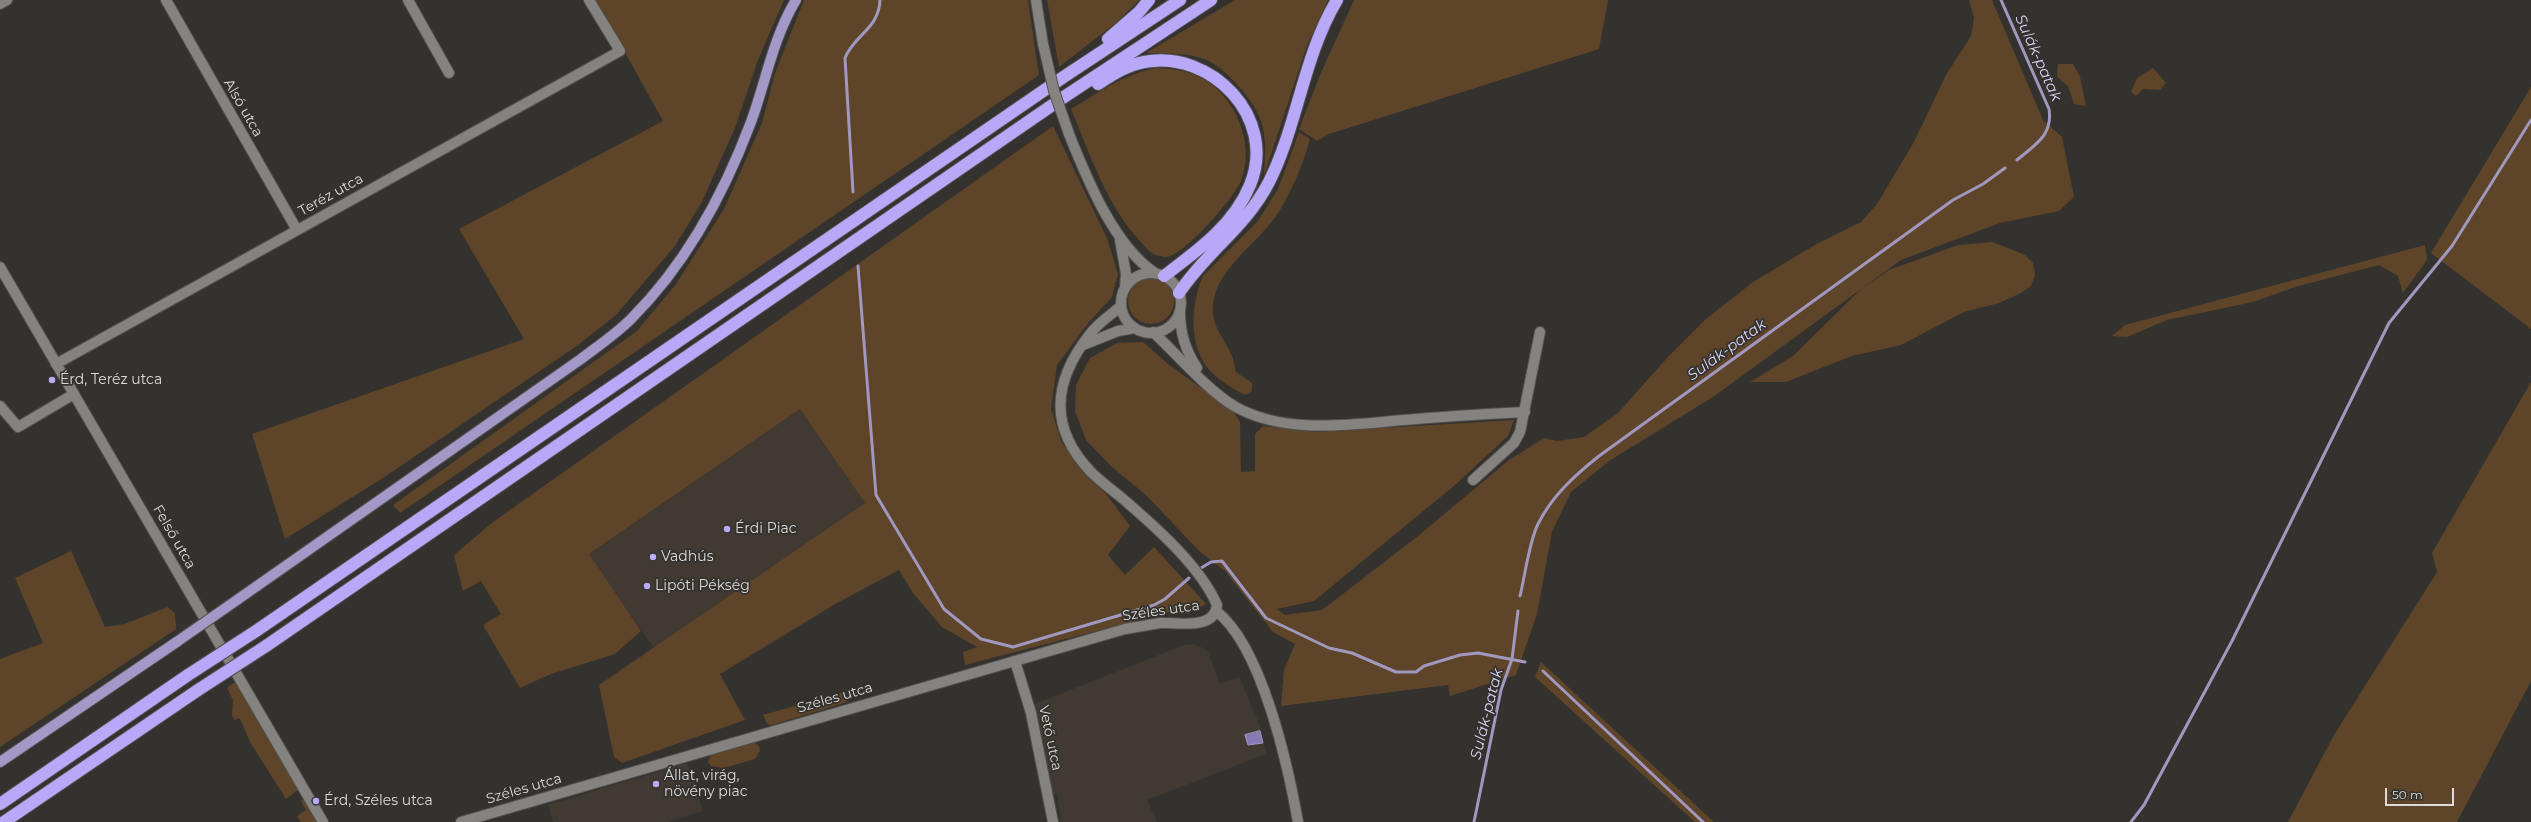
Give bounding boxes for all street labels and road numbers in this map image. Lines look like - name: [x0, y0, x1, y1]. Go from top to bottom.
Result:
- street label: Alsó utca: [220, 76, 266, 140]
- street label: Teréz utca: [296, 170, 366, 220]
- street label: Felső utca: [149, 502, 199, 572]
- street label: Széles utca: [1121, 597, 1201, 625]
- street label: Széles utca: [795, 679, 875, 717]
- street label: Vető utca: [1035, 704, 1065, 772]
- street label: Széles utca: [484, 770, 564, 808]

